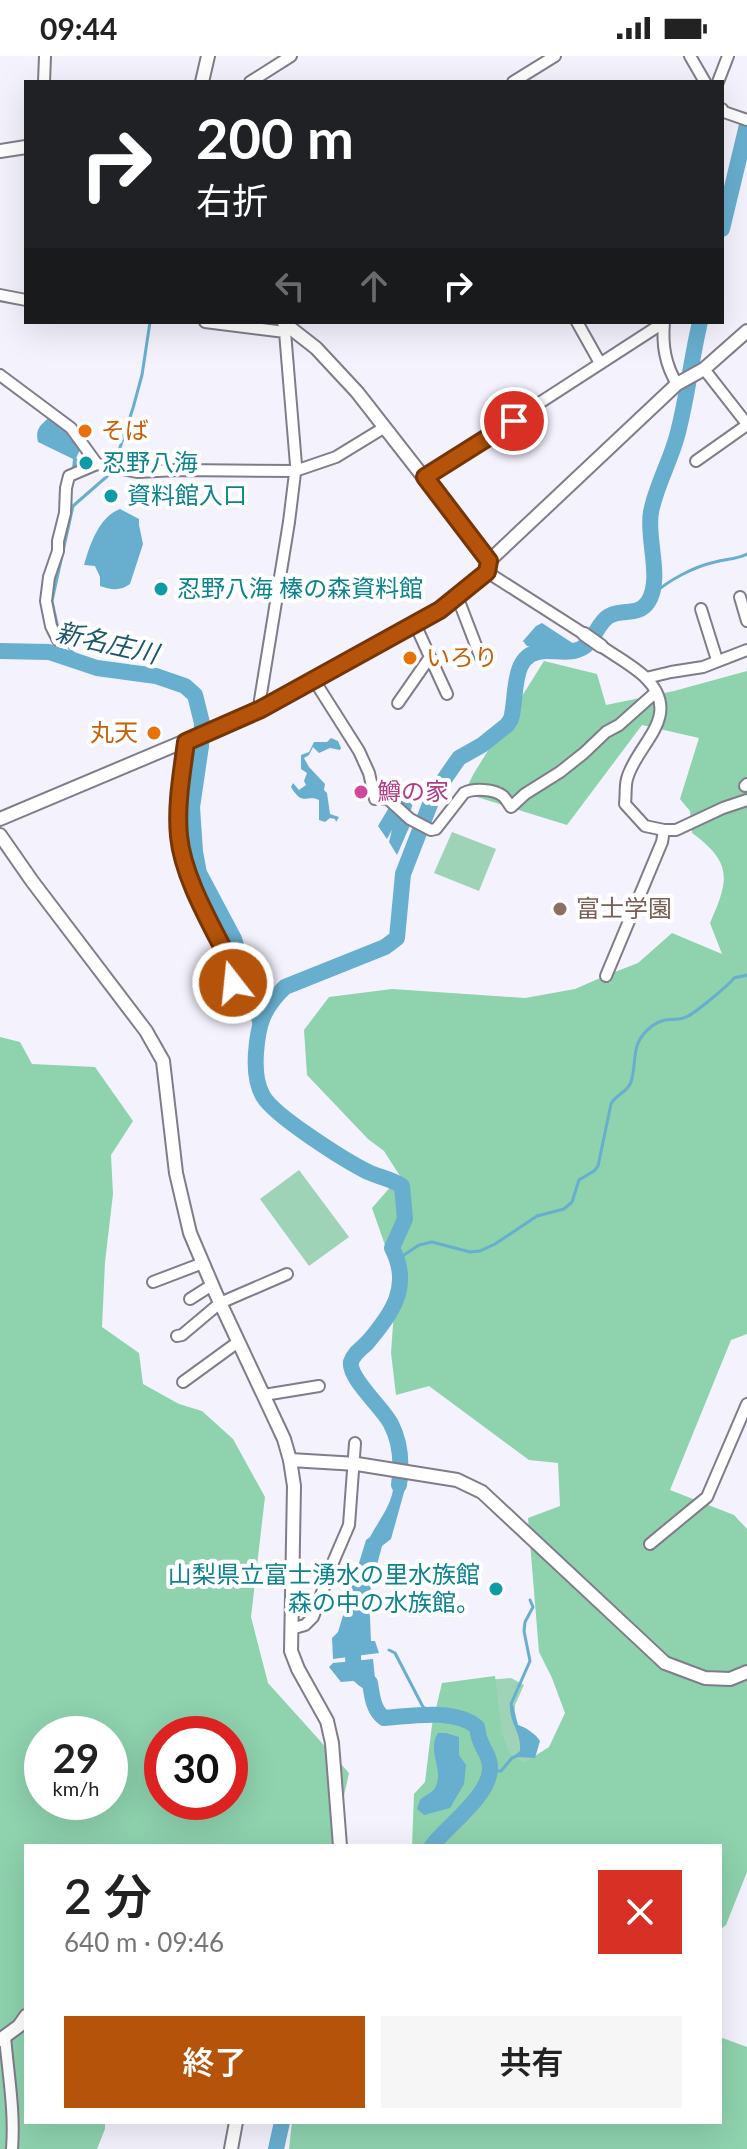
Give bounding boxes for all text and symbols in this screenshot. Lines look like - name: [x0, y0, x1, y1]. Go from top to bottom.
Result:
- text: 09:44: [40, 10, 117, 46]
- text: 200 m: [196, 104, 354, 171]
- icon: right: [64, 112, 168, 216]
- text: 右折: [196, 178, 268, 222]
- icon: left: [268, 264, 312, 308]
- icon: ahead: [352, 264, 396, 308]
- icon: right: [436, 264, 480, 308]
- pin: [480, 387, 548, 455]
- icon: arrive: [492, 399, 536, 443]
- place label: そば: [101, 415, 149, 444]
- marker: そば: [76, 422, 94, 440]
- place label: 忍野八海: [102, 447, 198, 476]
- marker: 忍野八海: [77, 454, 95, 472]
- place label: 資料館入口: [127, 480, 247, 509]
- marker: 資料館入口: [102, 487, 120, 505]
- place label: 忍野八海 榛の森資料館: [177, 573, 423, 602]
- marker: 忍野八海 榛の森資料館: [152, 580, 170, 598]
- water label: 新名庄川: [53, 615, 164, 670]
- place label: いろり: [426, 642, 498, 671]
- marker: いろり: [401, 649, 419, 667]
- place label: 丸天: [90, 717, 138, 746]
- marker: 丸天: [145, 724, 163, 742]
- place label: 鱒の家: [377, 776, 449, 805]
- marker: 鱒の家: [352, 783, 370, 801]
- place label: 富士学園: [576, 893, 672, 922]
- marker: 富士学園: [551, 900, 569, 918]
- position arrow: [191, 941, 275, 1025]
- place label: 山梨県立富士湧水の里水族館 森の中の水族館。: [168, 1559, 480, 1616]
- marker: 山梨県立富士湧水の里水族館 森の中の水族館。: [487, 1580, 505, 1598]
- speed limit sign: 30: [144, 1716, 248, 1820]
- text: 29: [53, 1734, 99, 1782]
- text: km/h: [53, 1776, 99, 1800]
- text: 2 分: [64, 1867, 152, 1924]
- button: close: [598, 1870, 682, 1954]
- text: 640 m · 09:46: [64, 1926, 224, 1958]
- button: 終了: [64, 2016, 365, 2108]
- button: 共有: [381, 2016, 682, 2108]

